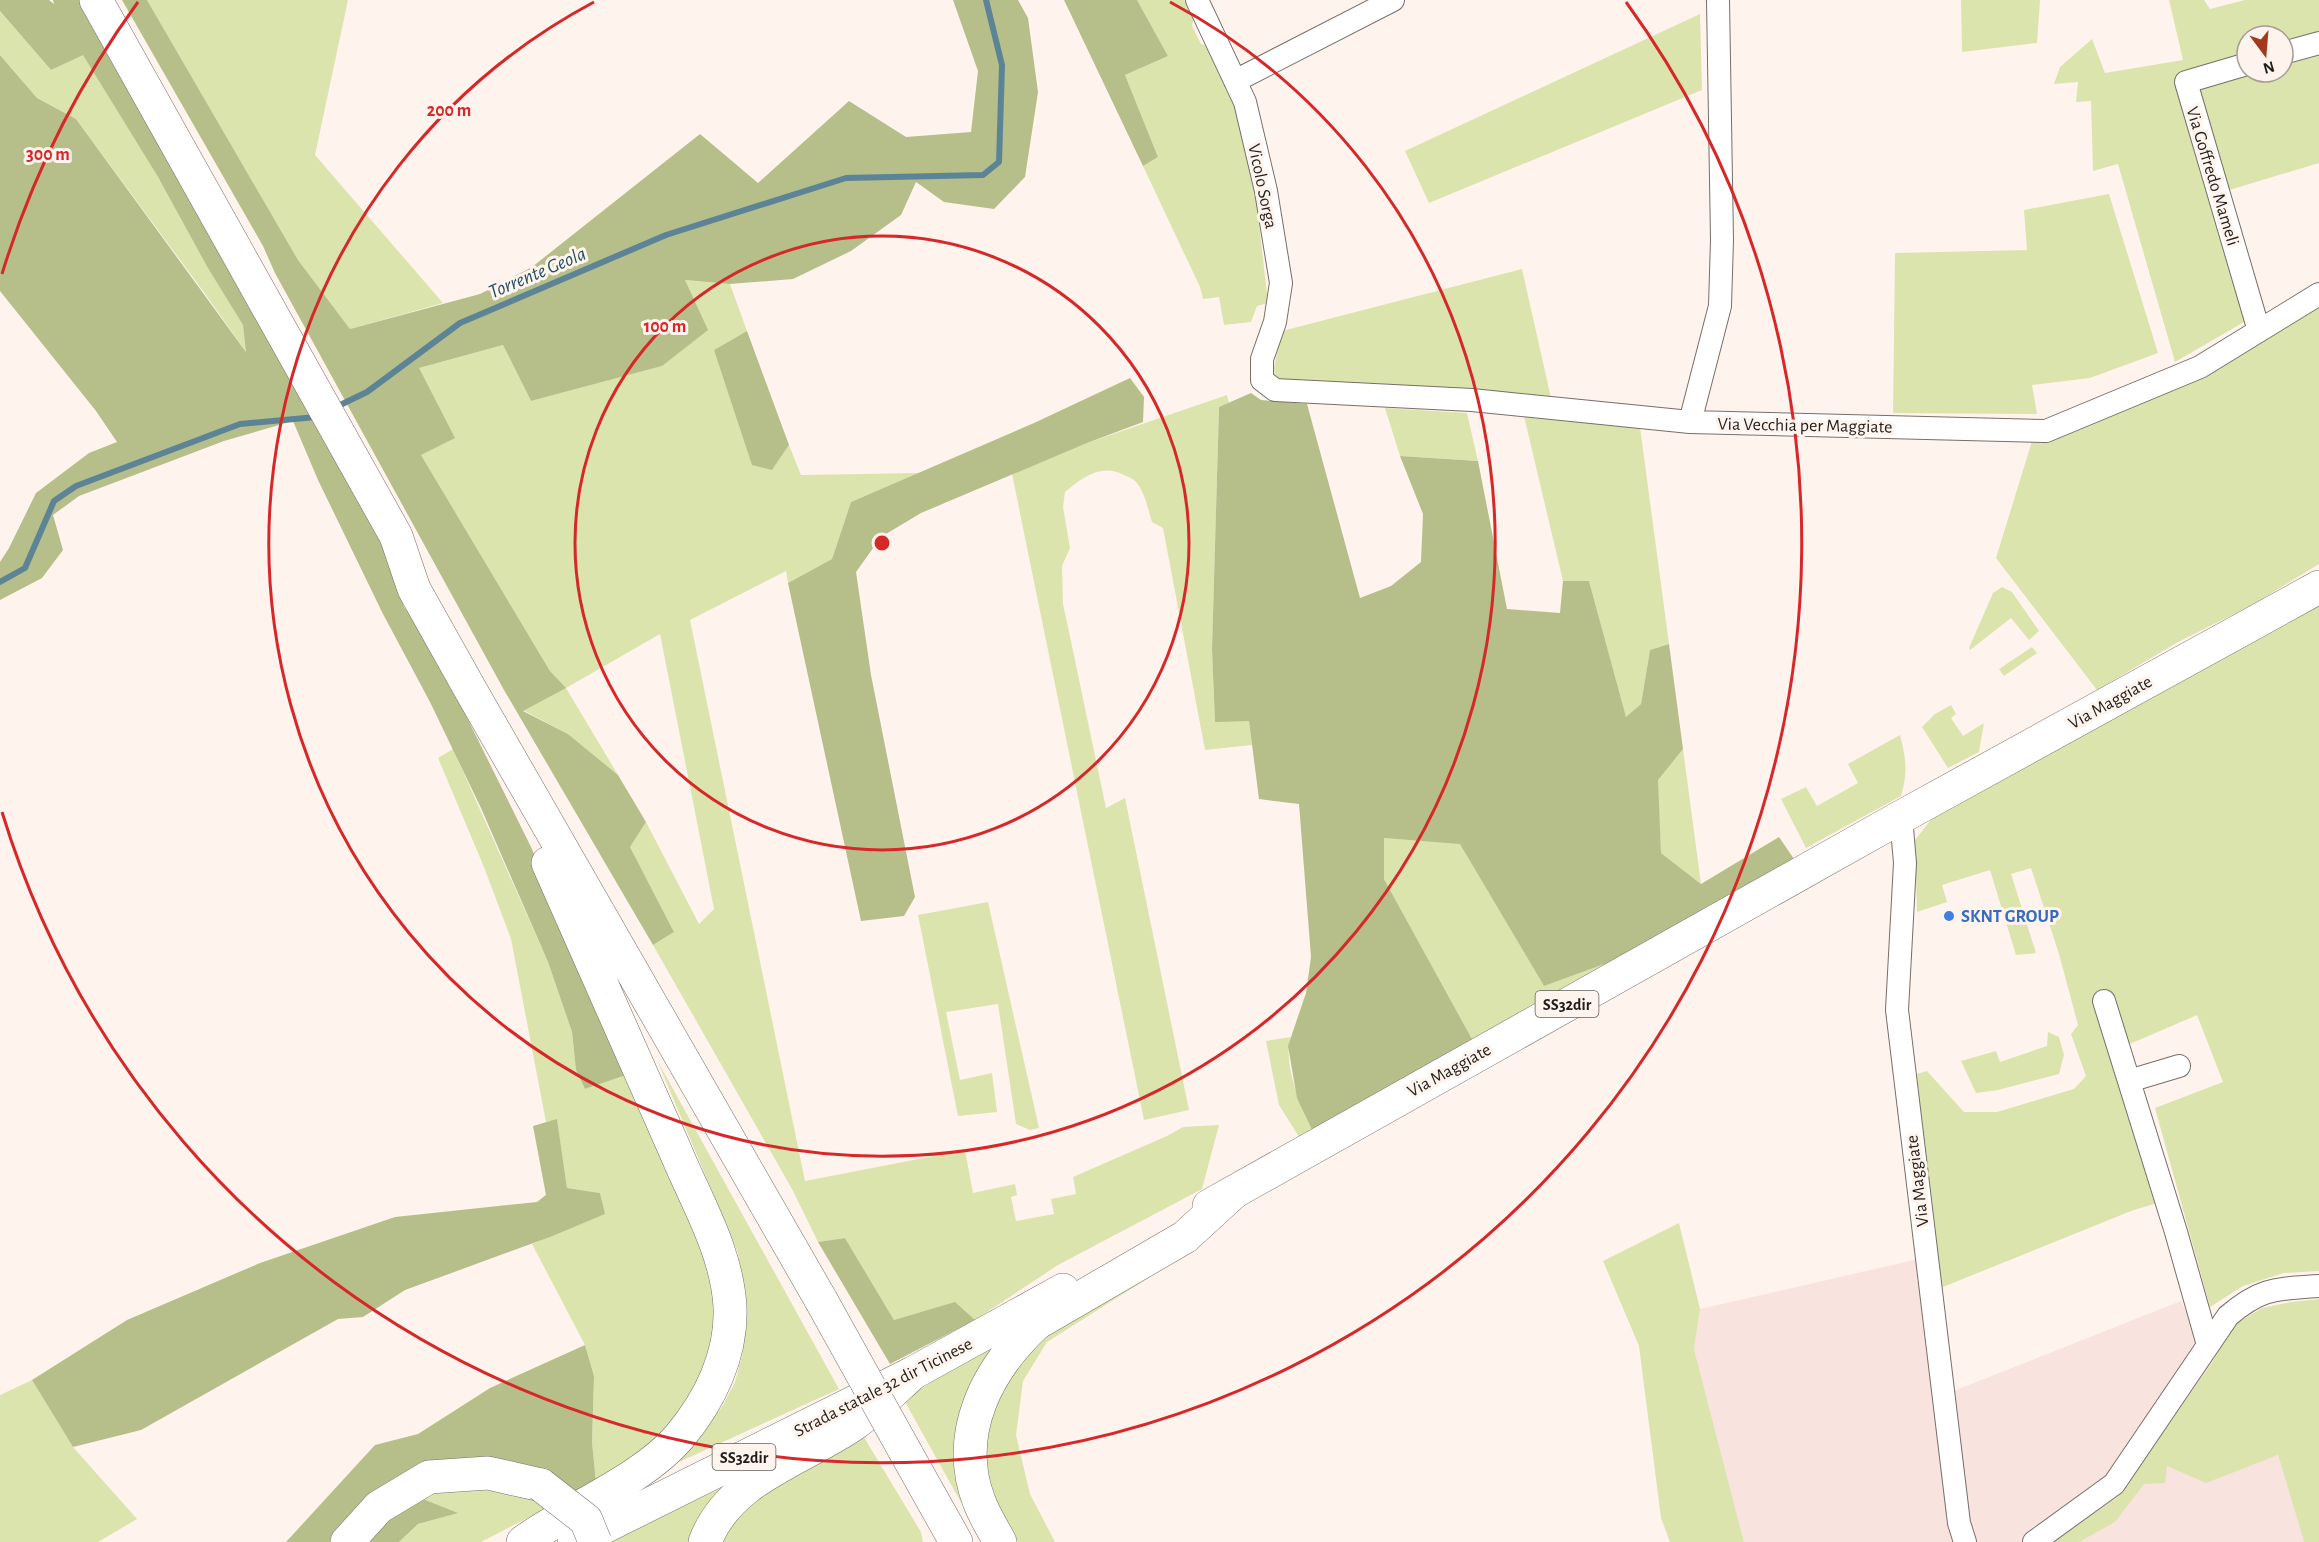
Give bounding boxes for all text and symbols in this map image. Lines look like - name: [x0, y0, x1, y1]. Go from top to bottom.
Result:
- north arrow: [2235, 24, 2295, 84]
- text: N: [2261, 58, 2276, 77]
- text: 200 m: [427, 102, 471, 120]
- street label: Via Goffredo Mameli: [2182, 105, 2242, 248]
- street label: Vicolo Sorga: [1244, 142, 1280, 230]
- text: 300 m: [26, 146, 70, 164]
- water label: Torrente Geola: [486, 243, 589, 302]
- text: 100 m: [644, 318, 686, 336]
- street label: Via Vecchia per Maggiate: [1717, 415, 1893, 437]
- centre of rings: [872, 533, 892, 553]
- street label: Via Maggiate: [2066, 673, 2155, 733]
- place label: SKNT GROUP: [1961, 908, 2059, 926]
- marker: SKNT GROUP: [1942, 909, 1956, 923]
- road number: SS32dir: [1536, 991, 1598, 1017]
- street label: Via Maggiate: [1405, 1041, 1494, 1101]
- street label: Via Maggiate: [1903, 1134, 1933, 1228]
- street label: Strada statale 32 dir Ticinese: [791, 1335, 975, 1441]
- road number: SS32dir: [712, 1444, 776, 1470]

